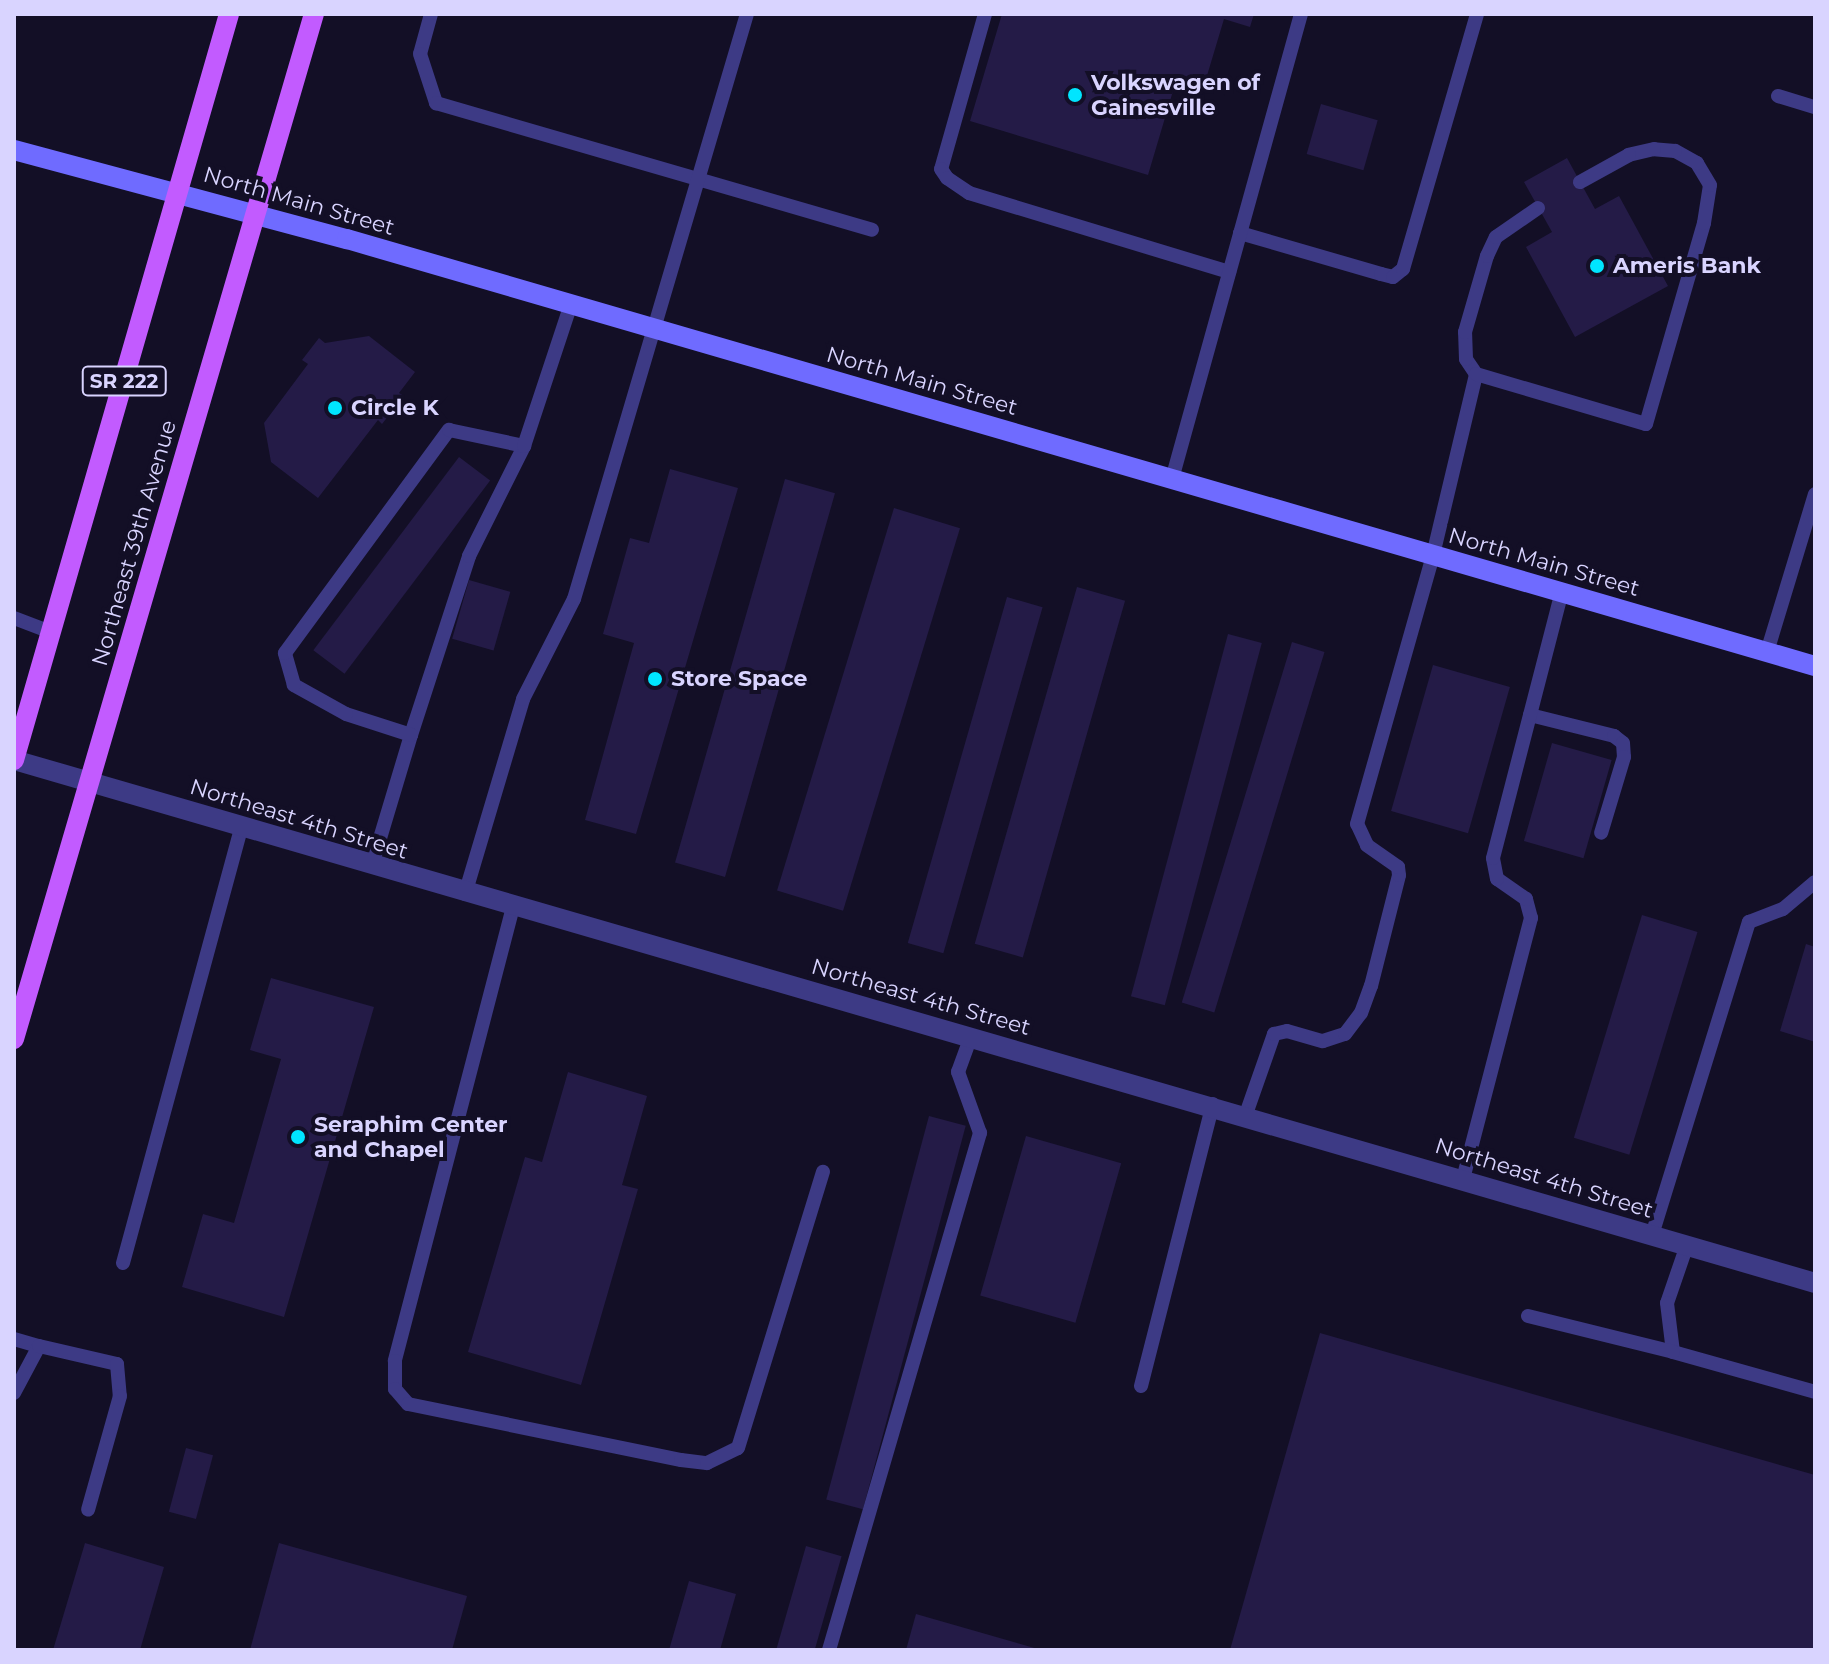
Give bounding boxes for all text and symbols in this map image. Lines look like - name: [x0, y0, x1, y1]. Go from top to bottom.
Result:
- place label: Volkswagen of Gainesville: [1091, 69, 1260, 120]
- marker: Volkswagen of Gainesville: [1066, 86, 1084, 104]
- street label: North Main Street: [200, 161, 398, 241]
- place label: Ameris Bank: [1613, 253, 1761, 279]
- marker: Ameris Bank: [1588, 257, 1606, 275]
- street label: North Main Street: [823, 341, 1021, 421]
- road number: SR 222: [80, 365, 168, 397]
- place label: Circle K: [351, 395, 439, 421]
- marker: Circle K: [326, 399, 344, 417]
- street label: Northeast 39th Avenue: [86, 417, 182, 669]
- street label: North Main Street: [1445, 522, 1643, 602]
- place label: Store Space: [671, 666, 807, 692]
- marker: Store Space: [646, 670, 664, 688]
- street label: Northeast 4th Street: [187, 773, 411, 865]
- street label: Northeast 4th Street: [808, 953, 1034, 1041]
- place label: Seraphim Center and Chapel: [314, 1111, 508, 1162]
- marker: Seraphim Center and Chapel: [289, 1128, 307, 1146]
- street label: Northeast 4th Street: [1432, 1132, 1656, 1224]

